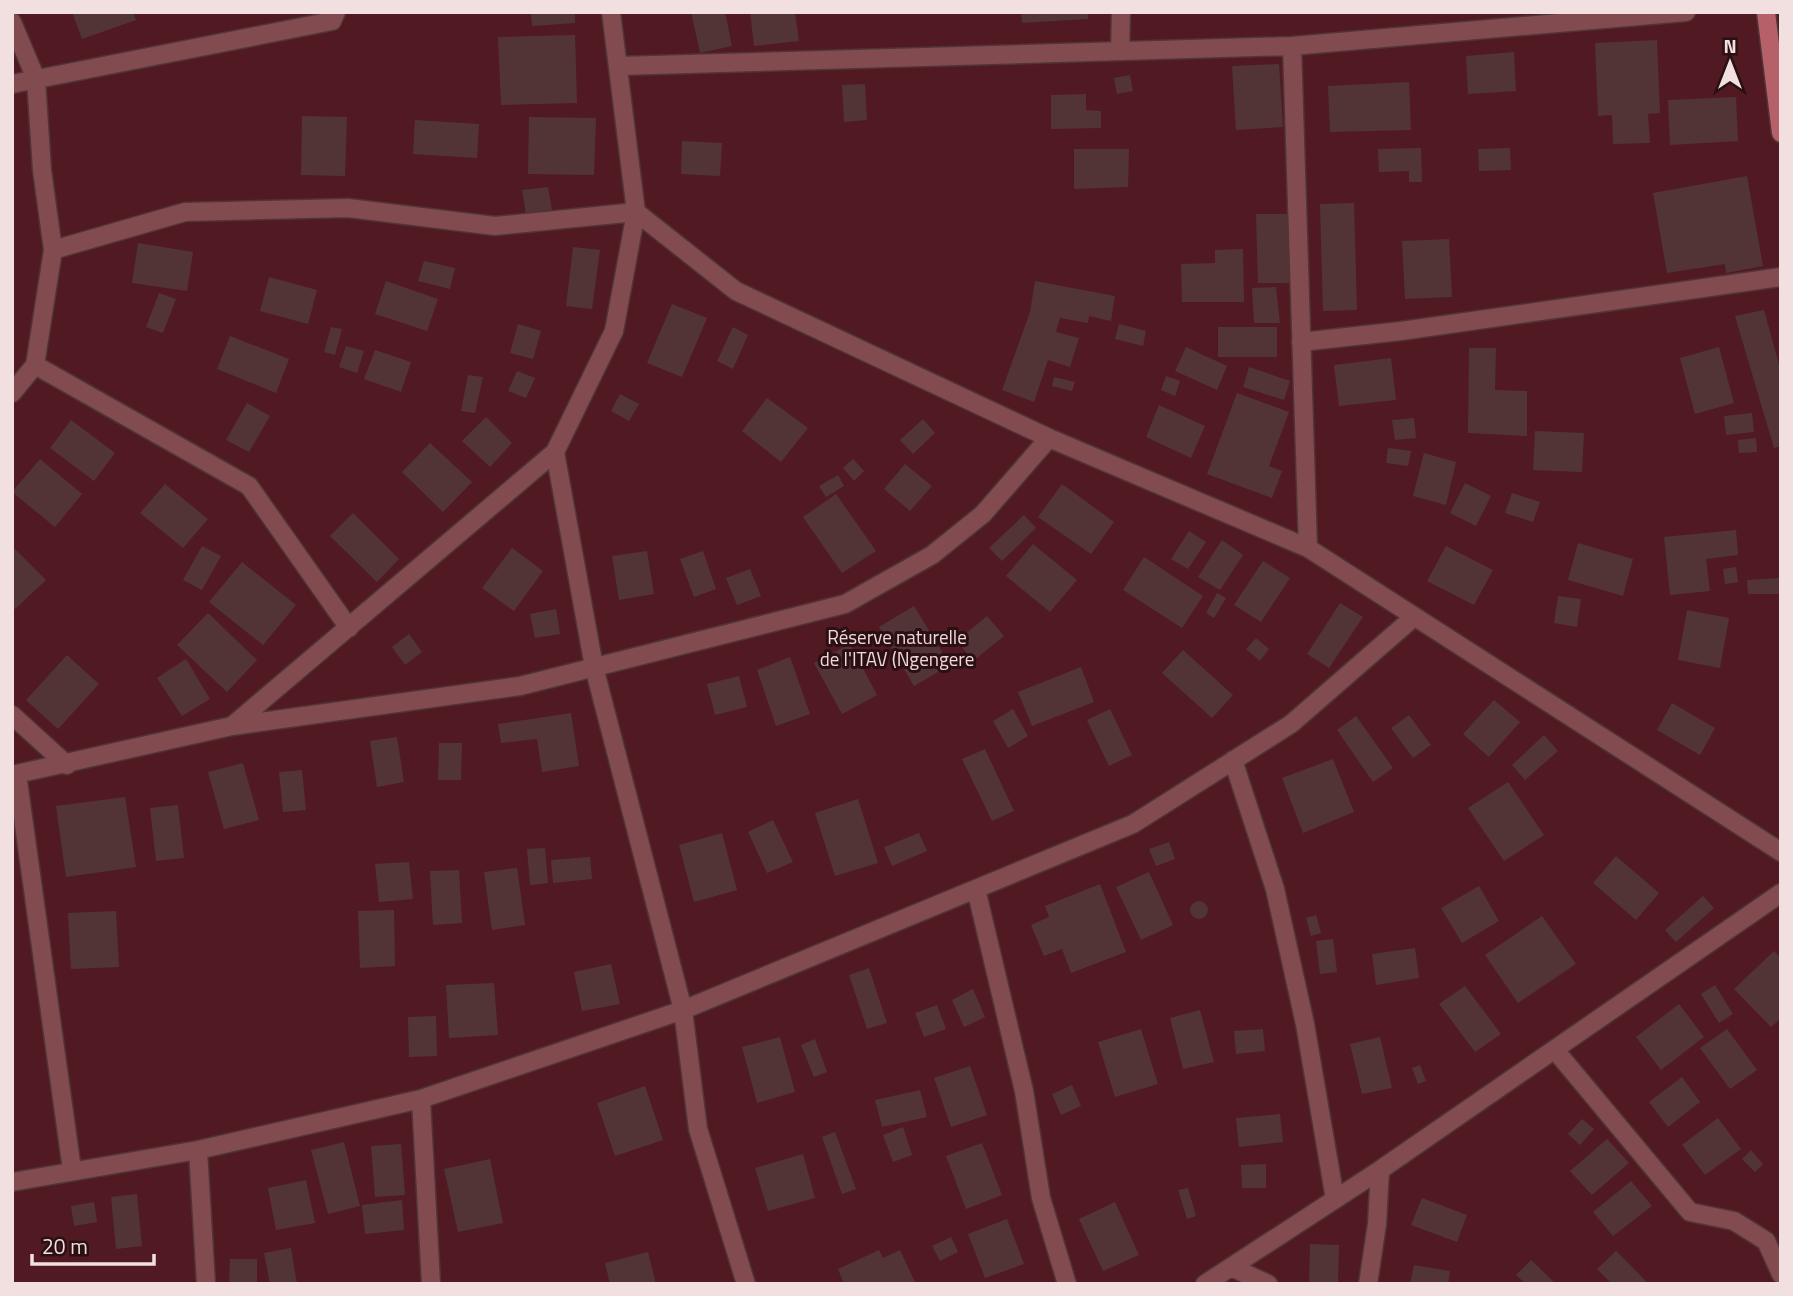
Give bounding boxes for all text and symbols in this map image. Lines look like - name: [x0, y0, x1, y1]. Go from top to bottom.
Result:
- north arrow: [1695, 28, 1765, 98]
- text: N: [1723, 31, 1737, 60]
- park label: Réserve naturelle de l'ITAV (Ngengere: [820, 622, 974, 673]
- scale bar: [32, 1222, 154, 1266]
- text: 20 m: [42, 1230, 88, 1262]

